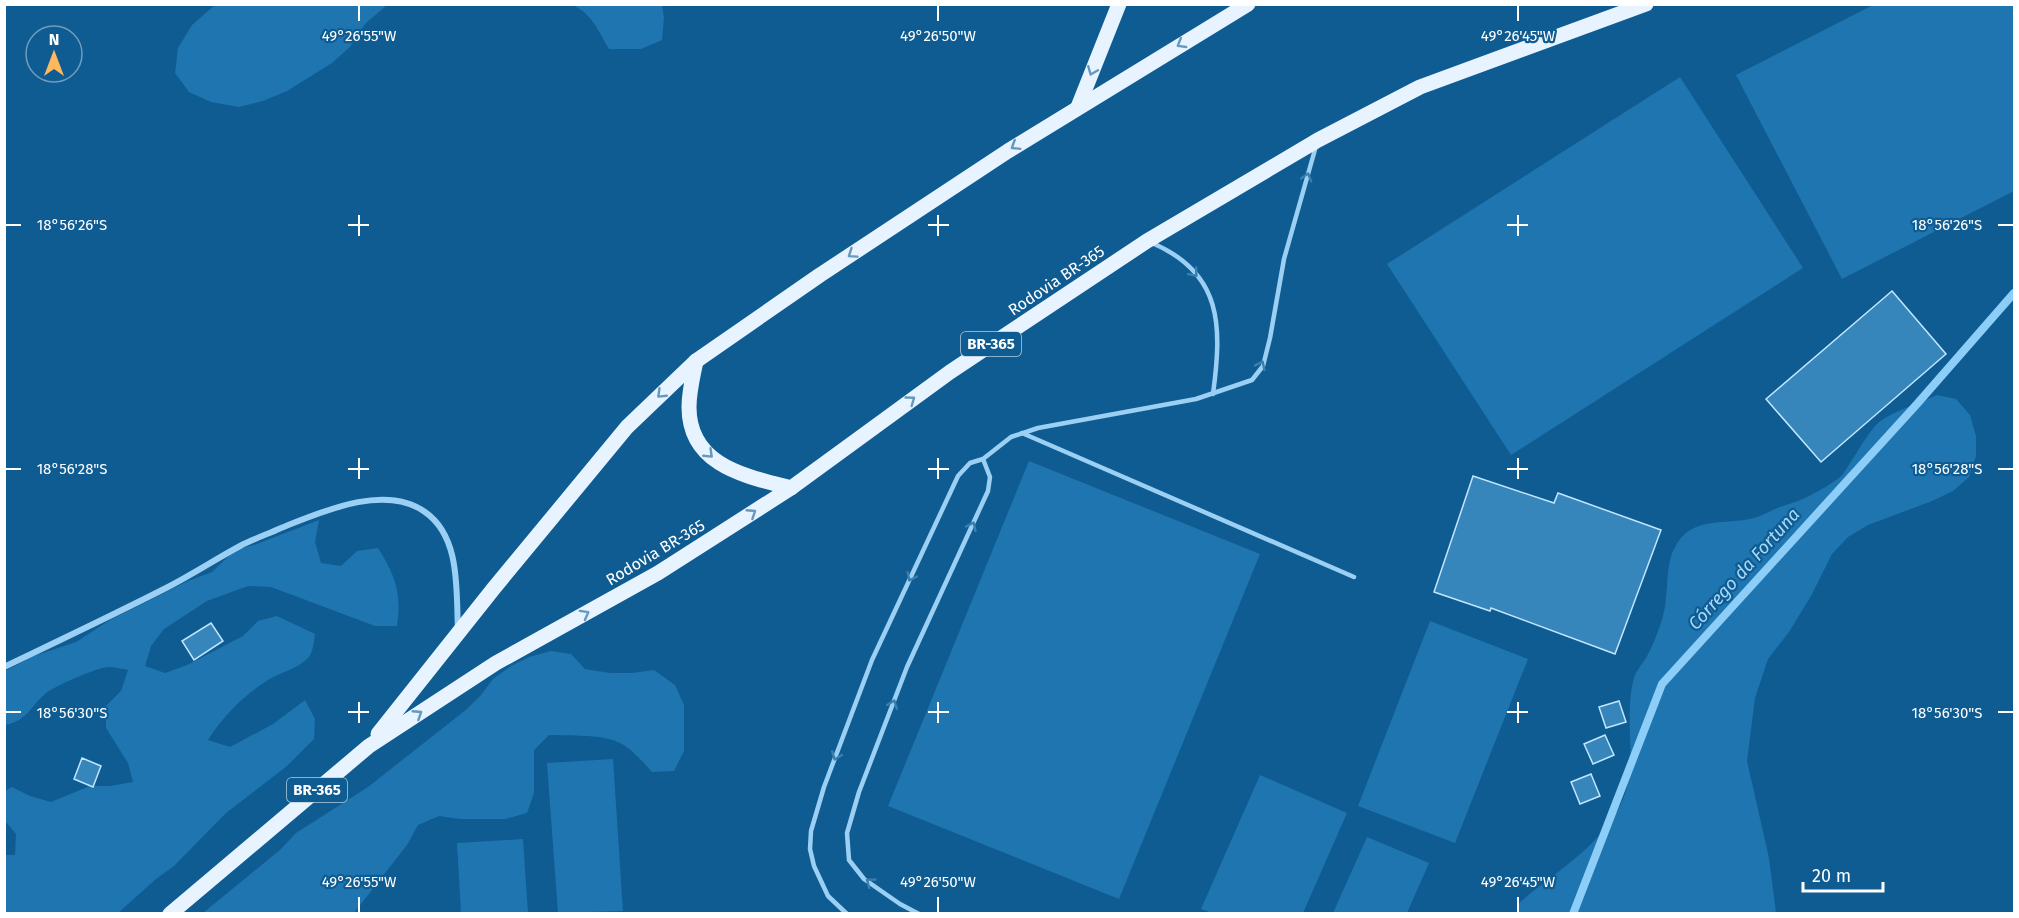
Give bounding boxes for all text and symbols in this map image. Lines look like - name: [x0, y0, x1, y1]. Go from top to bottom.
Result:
- north arrow: [24, 24, 84, 84]
- text: 49°26'55"W: [322, 27, 397, 45]
- text: 49°26'50"W: [900, 27, 977, 45]
- text: 49°26'45"W: [1481, 27, 1556, 45]
- text: N: [49, 30, 59, 49]
- one-way arrow: [1177, 37, 1187, 49]
- one-way arrow: [1087, 65, 1099, 76]
- one-way arrow: [1010, 139, 1021, 150]
- one-way arrow: [1300, 172, 1312, 183]
- text: 18°56'26"S: [37, 216, 107, 234]
- text: 18°56'26"S: [1912, 216, 1982, 234]
- street label: Rodovia BR-365: [1005, 241, 1108, 320]
- one-way arrow: [848, 247, 859, 258]
- one-way arrow: [1187, 266, 1198, 277]
- road number: BR-365: [961, 332, 1021, 356]
- one-way arrow: [1253, 361, 1265, 372]
- one-way arrow: [658, 387, 668, 398]
- one-way arrow: [904, 397, 915, 408]
- one-way arrow: [702, 447, 713, 458]
- text: 18°56'28"S: [37, 460, 107, 478]
- text: 18°56'28"S: [1912, 460, 1982, 478]
- water label: Córrego da Fortuna: [1684, 504, 1804, 634]
- one-way arrow: [745, 509, 756, 520]
- street label: Rodovia BR-365: [602, 515, 708, 589]
- one-way arrow: [965, 521, 977, 532]
- one-way arrow: [906, 570, 918, 581]
- one-way arrow: [579, 610, 589, 621]
- one-way arrow: [886, 699, 898, 710]
- text: 18°56'30"S: [37, 704, 107, 722]
- text: 18°56'30"S: [1912, 704, 1982, 722]
- one-way arrow: [411, 710, 422, 721]
- one-way arrow: [830, 750, 843, 761]
- road number: BR-365: [287, 778, 347, 802]
- scale bar: [1803, 855, 1882, 893]
- text: 20 m: [1812, 865, 1851, 887]
- text: 49°26'55"W: [322, 873, 397, 891]
- text: 49°26'50"W: [900, 873, 977, 891]
- text: 49°26'45"W: [1481, 873, 1556, 891]
- one-way arrow: [865, 879, 876, 890]

